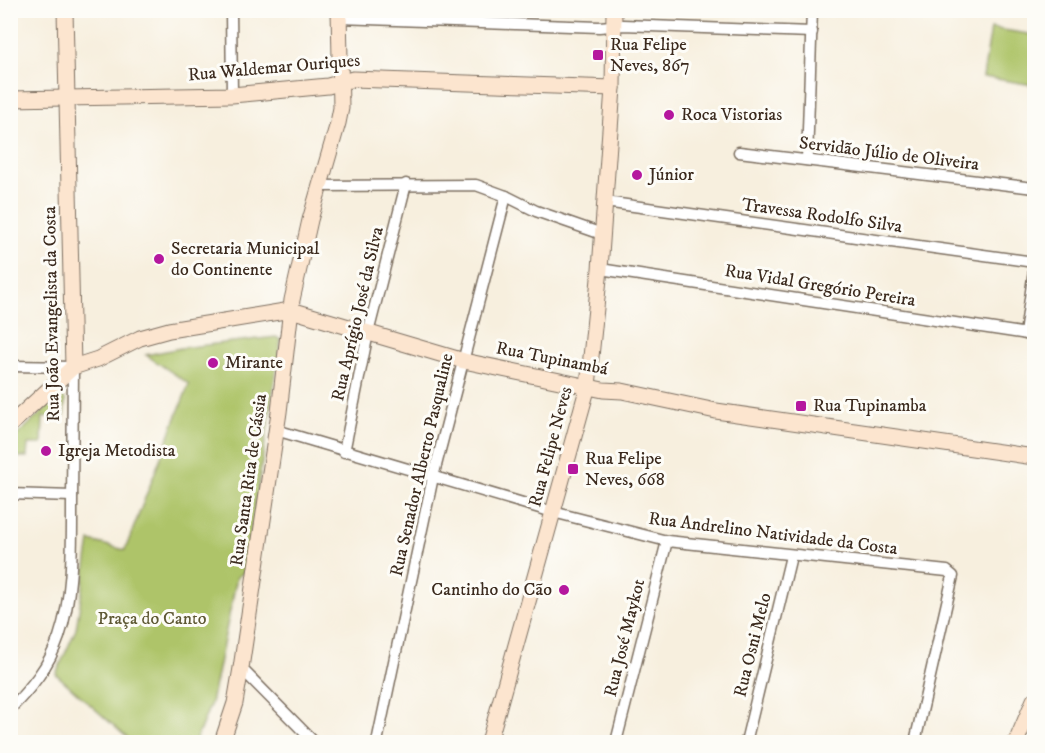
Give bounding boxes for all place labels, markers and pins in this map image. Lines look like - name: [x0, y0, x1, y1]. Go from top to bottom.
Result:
- place label: Rua Felipe Neves, 867: [610, 34, 690, 77]
- marker: Rua Felipe Neves, 867: [591, 48, 605, 62]
- place label: Roca Vistorias: [681, 104, 782, 126]
- marker: Roca Vistorias: [662, 108, 676, 122]
- place label: Júnior: [647, 164, 694, 186]
- marker: Júnior: [630, 168, 644, 182]
- place label: Secretaria Municipal do Continente: [171, 238, 320, 281]
- marker: Secretaria Municipal do Continente: [152, 252, 166, 266]
- place label: Mirante: [225, 352, 283, 374]
- marker: Mirante: [206, 356, 220, 370]
- place label: Rua Tupinamba: [813, 395, 927, 417]
- marker: Rua Tupinamba: [794, 399, 808, 413]
- place label: Igreja Metodista: [58, 440, 176, 462]
- marker: Igreja Metodista: [39, 444, 53, 458]
- place label: Rua Felipe Neves, 668: [585, 448, 665, 491]
- marker: Rua Felipe Neves, 668: [566, 462, 580, 476]
- place label: Cantinho do Cão: [431, 579, 552, 601]
- marker: Cantinho do Cão: [557, 583, 571, 597]

